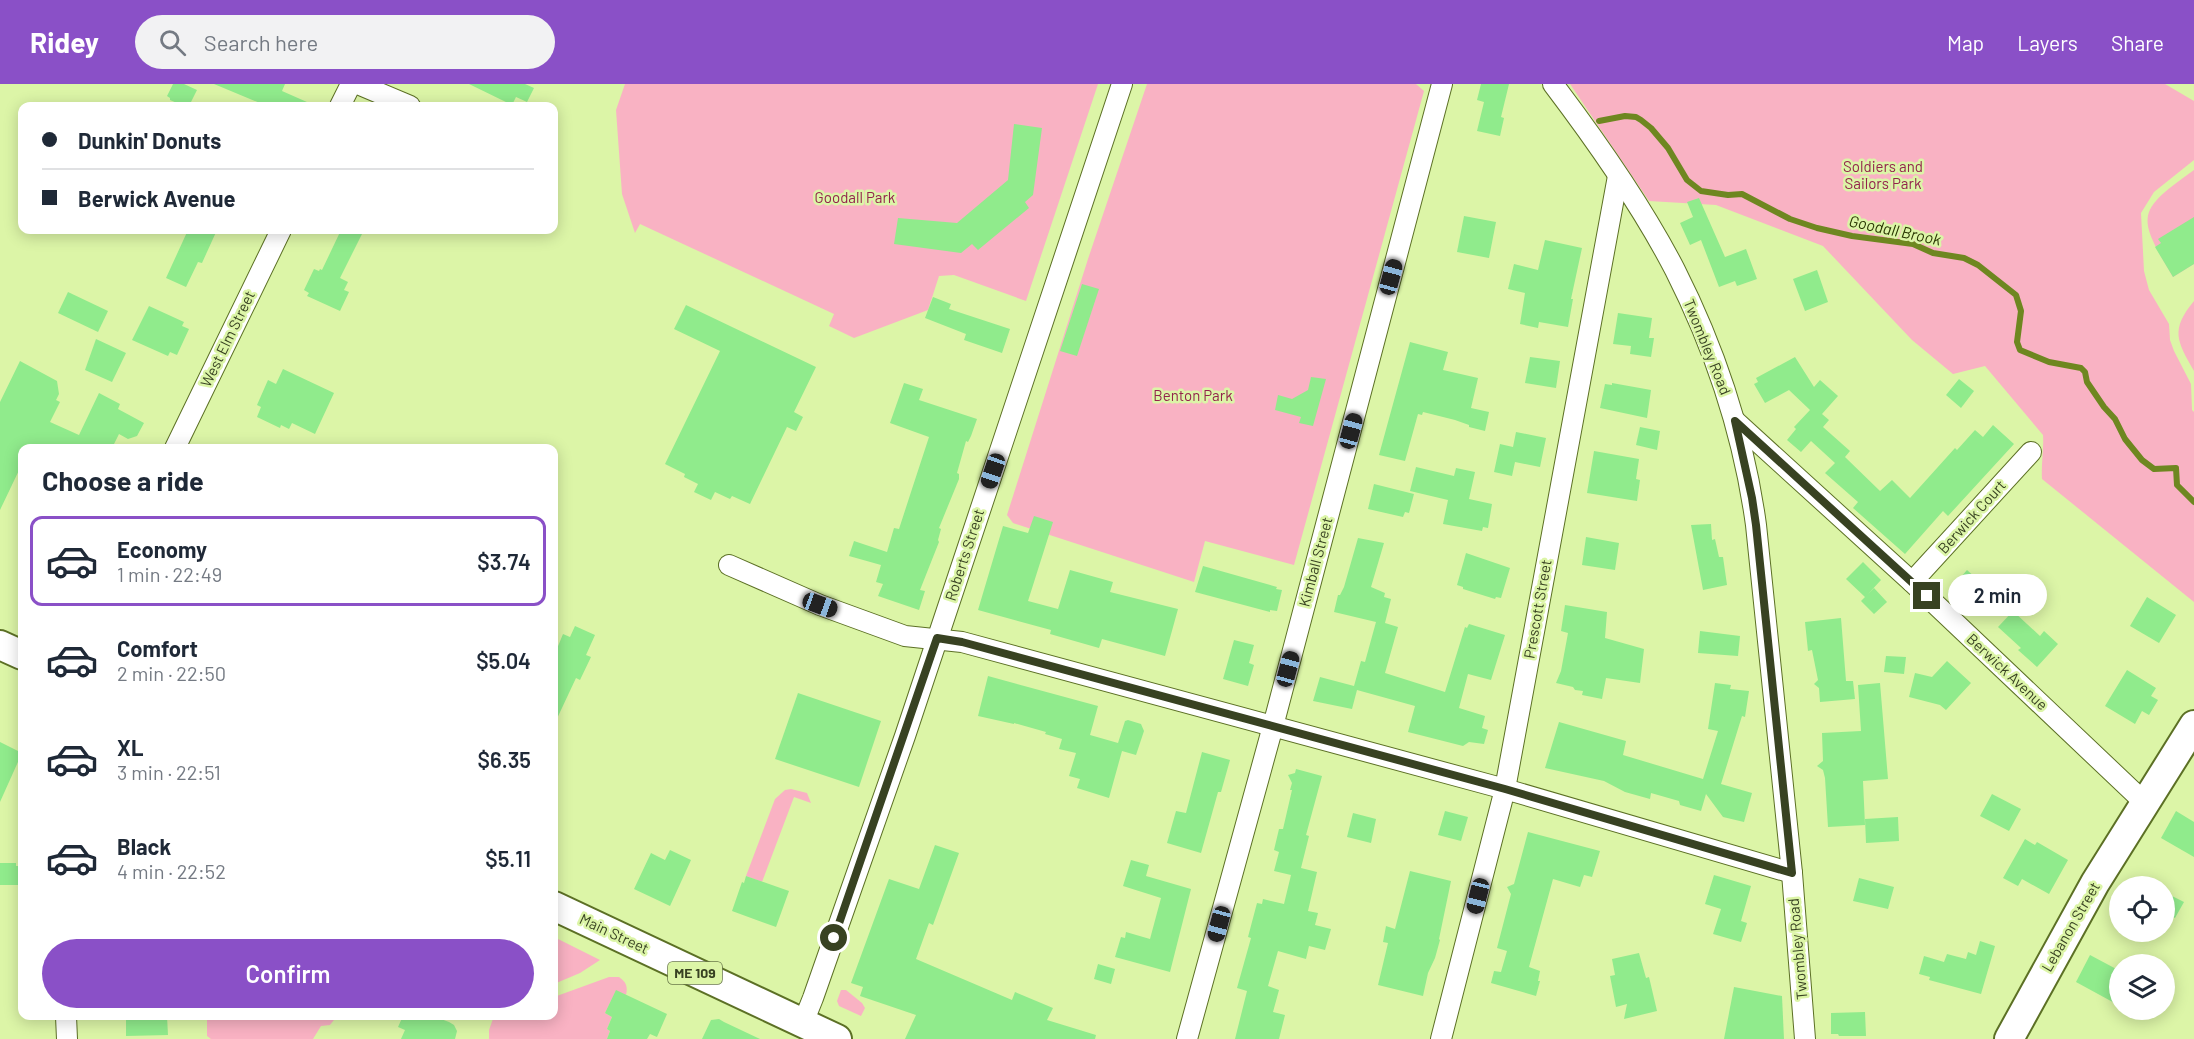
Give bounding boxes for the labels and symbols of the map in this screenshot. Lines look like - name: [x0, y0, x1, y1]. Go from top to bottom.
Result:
- park label: Soldiers and Sailors Park: [1843, 157, 1923, 192]
- park label: Goodall Park: [815, 188, 896, 206]
- water label: Goodall Brook: [1847, 210, 1943, 249]
- car: [1378, 257, 1404, 297]
- street label: West Elm Street: [196, 287, 258, 390]
- street label: Twombley Road: [1681, 296, 1735, 397]
- park label: Benton Park: [1153, 386, 1233, 404]
- car: [1338, 411, 1364, 451]
- car: [979, 451, 1007, 491]
- street label: Berwick Court: [1934, 476, 2009, 557]
- street label: Roberts Street: [941, 506, 987, 603]
- street label: Kimball Street: [1294, 515, 1336, 609]
- street label: Prescott Street: [1519, 558, 1555, 660]
- callout: 2 min: [1948, 575, 2047, 617]
- route end: [1913, 582, 1940, 609]
- car: [800, 590, 840, 620]
- street label: Berwick Avenue: [1964, 629, 2052, 713]
- car: [1275, 649, 1301, 689]
- car: [1465, 876, 1491, 916]
- street label: Lebanon Street: [2037, 878, 2103, 975]
- street label: Twombley Road: [1784, 898, 1810, 1001]
- car: [1206, 904, 1232, 944]
- street label: Main Street: [577, 909, 652, 957]
- route start: [820, 924, 847, 951]
- road number: ME 109: [668, 962, 722, 984]

